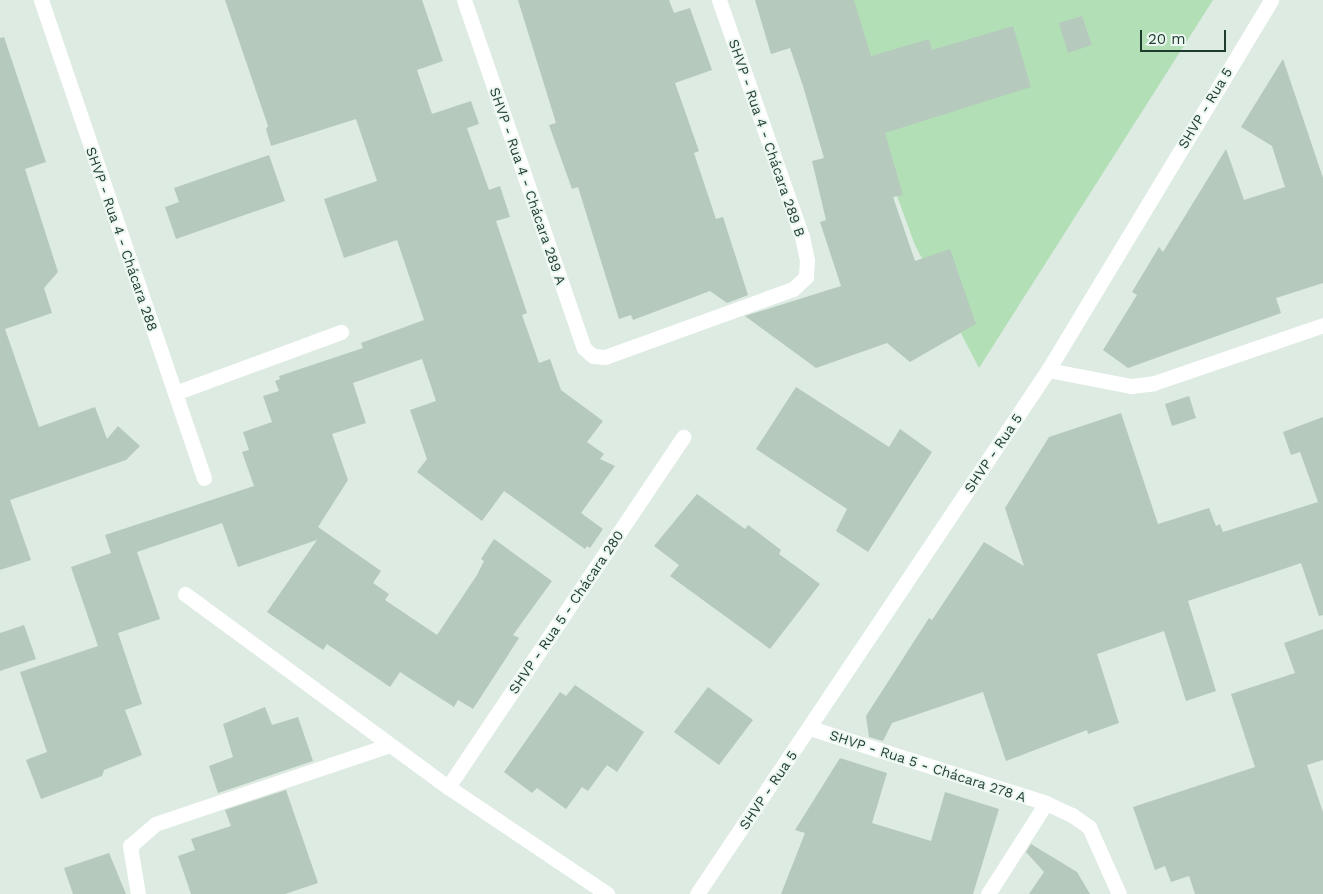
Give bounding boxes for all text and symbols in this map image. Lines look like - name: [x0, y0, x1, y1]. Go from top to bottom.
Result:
- scale bar: [1143, 20, 1229, 52]
- text: 20 m: [1148, 30, 1186, 48]
- street label: SHVP - Rua 4 - Chácara 289 B: [725, 37, 809, 239]
- street label: SHVP - Rua 5: [1174, 64, 1236, 152]
- street label: SHVP - Rua 4 - Chácara 289 A: [486, 85, 570, 287]
- street label: SHVP - Rua 4 - Chácara 288: [82, 144, 162, 334]
- street label: SHVP - Rua 5: [960, 410, 1026, 496]
- street label: SHVP - Rua 5 - Chácara 280: [505, 527, 627, 697]
- street label: SHVP - Rua 5 - Chácara 278 A: [827, 726, 1029, 806]
- street label: SHVP - Rua 5: [735, 747, 801, 833]

